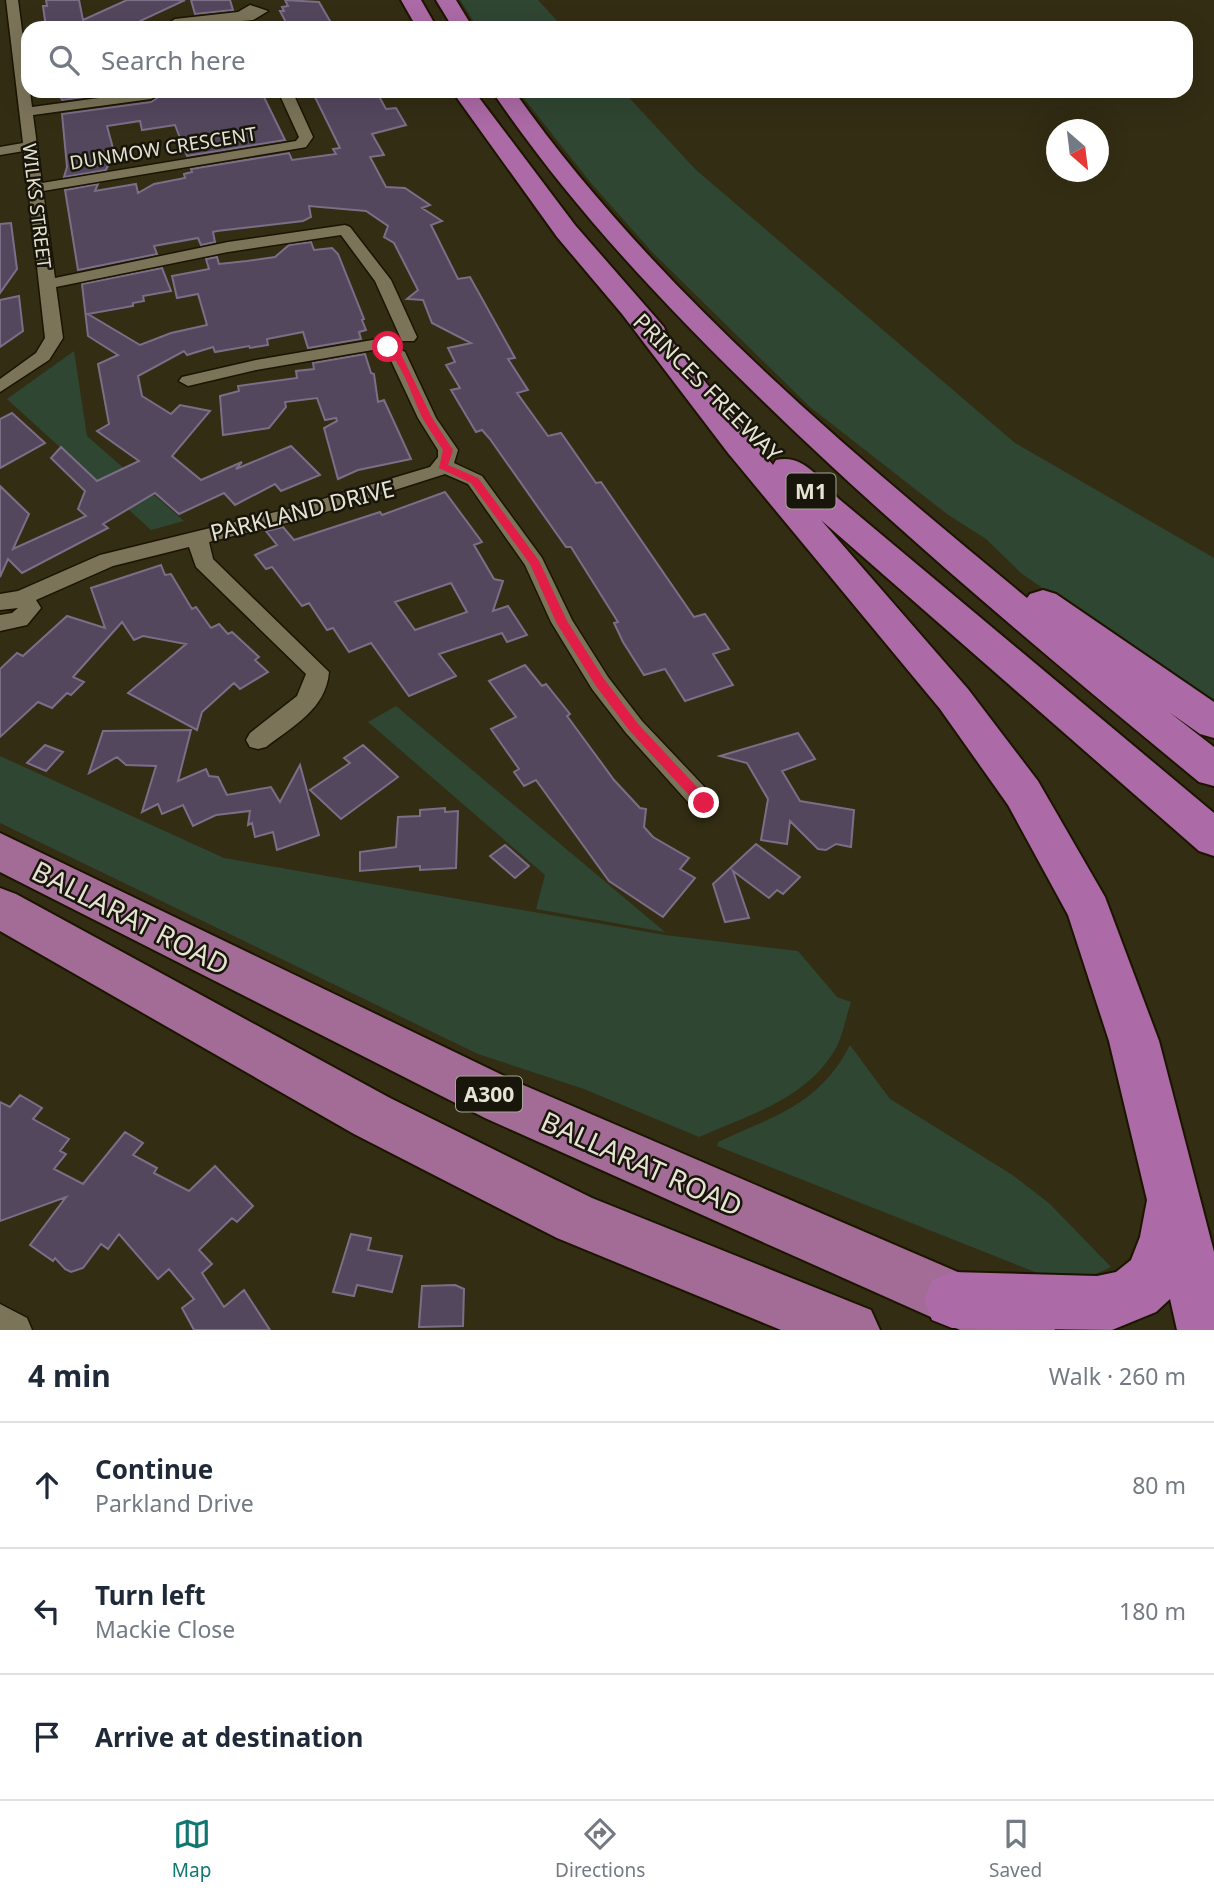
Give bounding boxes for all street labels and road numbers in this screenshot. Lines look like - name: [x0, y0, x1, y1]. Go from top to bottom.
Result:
- street label: DUNMOW CRESCENT: [68, 120, 259, 176]
- street label: WILKS STREET: [16, 142, 58, 270]
- street label: PRINCES FREEWAY: [627, 306, 790, 469]
- street label: PARKLAND DRIVE: [207, 472, 397, 548]
- road number: M1: [786, 474, 836, 508]
- street label: BALLARAT ROAD: [26, 851, 236, 983]
- road number: A300: [456, 1076, 522, 1112]
- street label: BALLARAT ROAD: [535, 1102, 749, 1224]

